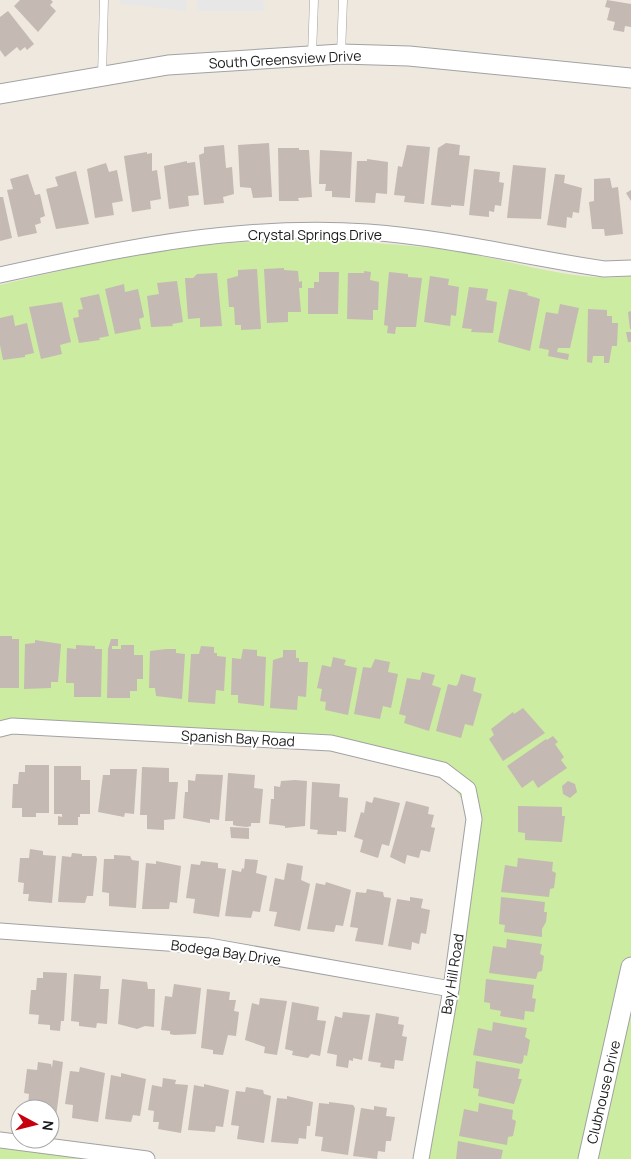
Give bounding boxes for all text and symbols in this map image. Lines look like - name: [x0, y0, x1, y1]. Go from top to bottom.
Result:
- street label: South Greensview Drive: [208, 46, 362, 72]
- street label: Crystal Springs Drive: [248, 225, 382, 244]
- street label: Spanish Bay Road: [181, 726, 295, 750]
- street label: Bay Hill Road: [436, 932, 468, 1016]
- street label: Bodega Bay Drive: [170, 935, 282, 969]
- street label: Clubhouse Drive: [582, 1038, 624, 1146]
- north arrow: [10, 1099, 60, 1149]
- text: N: [38, 1119, 58, 1132]

